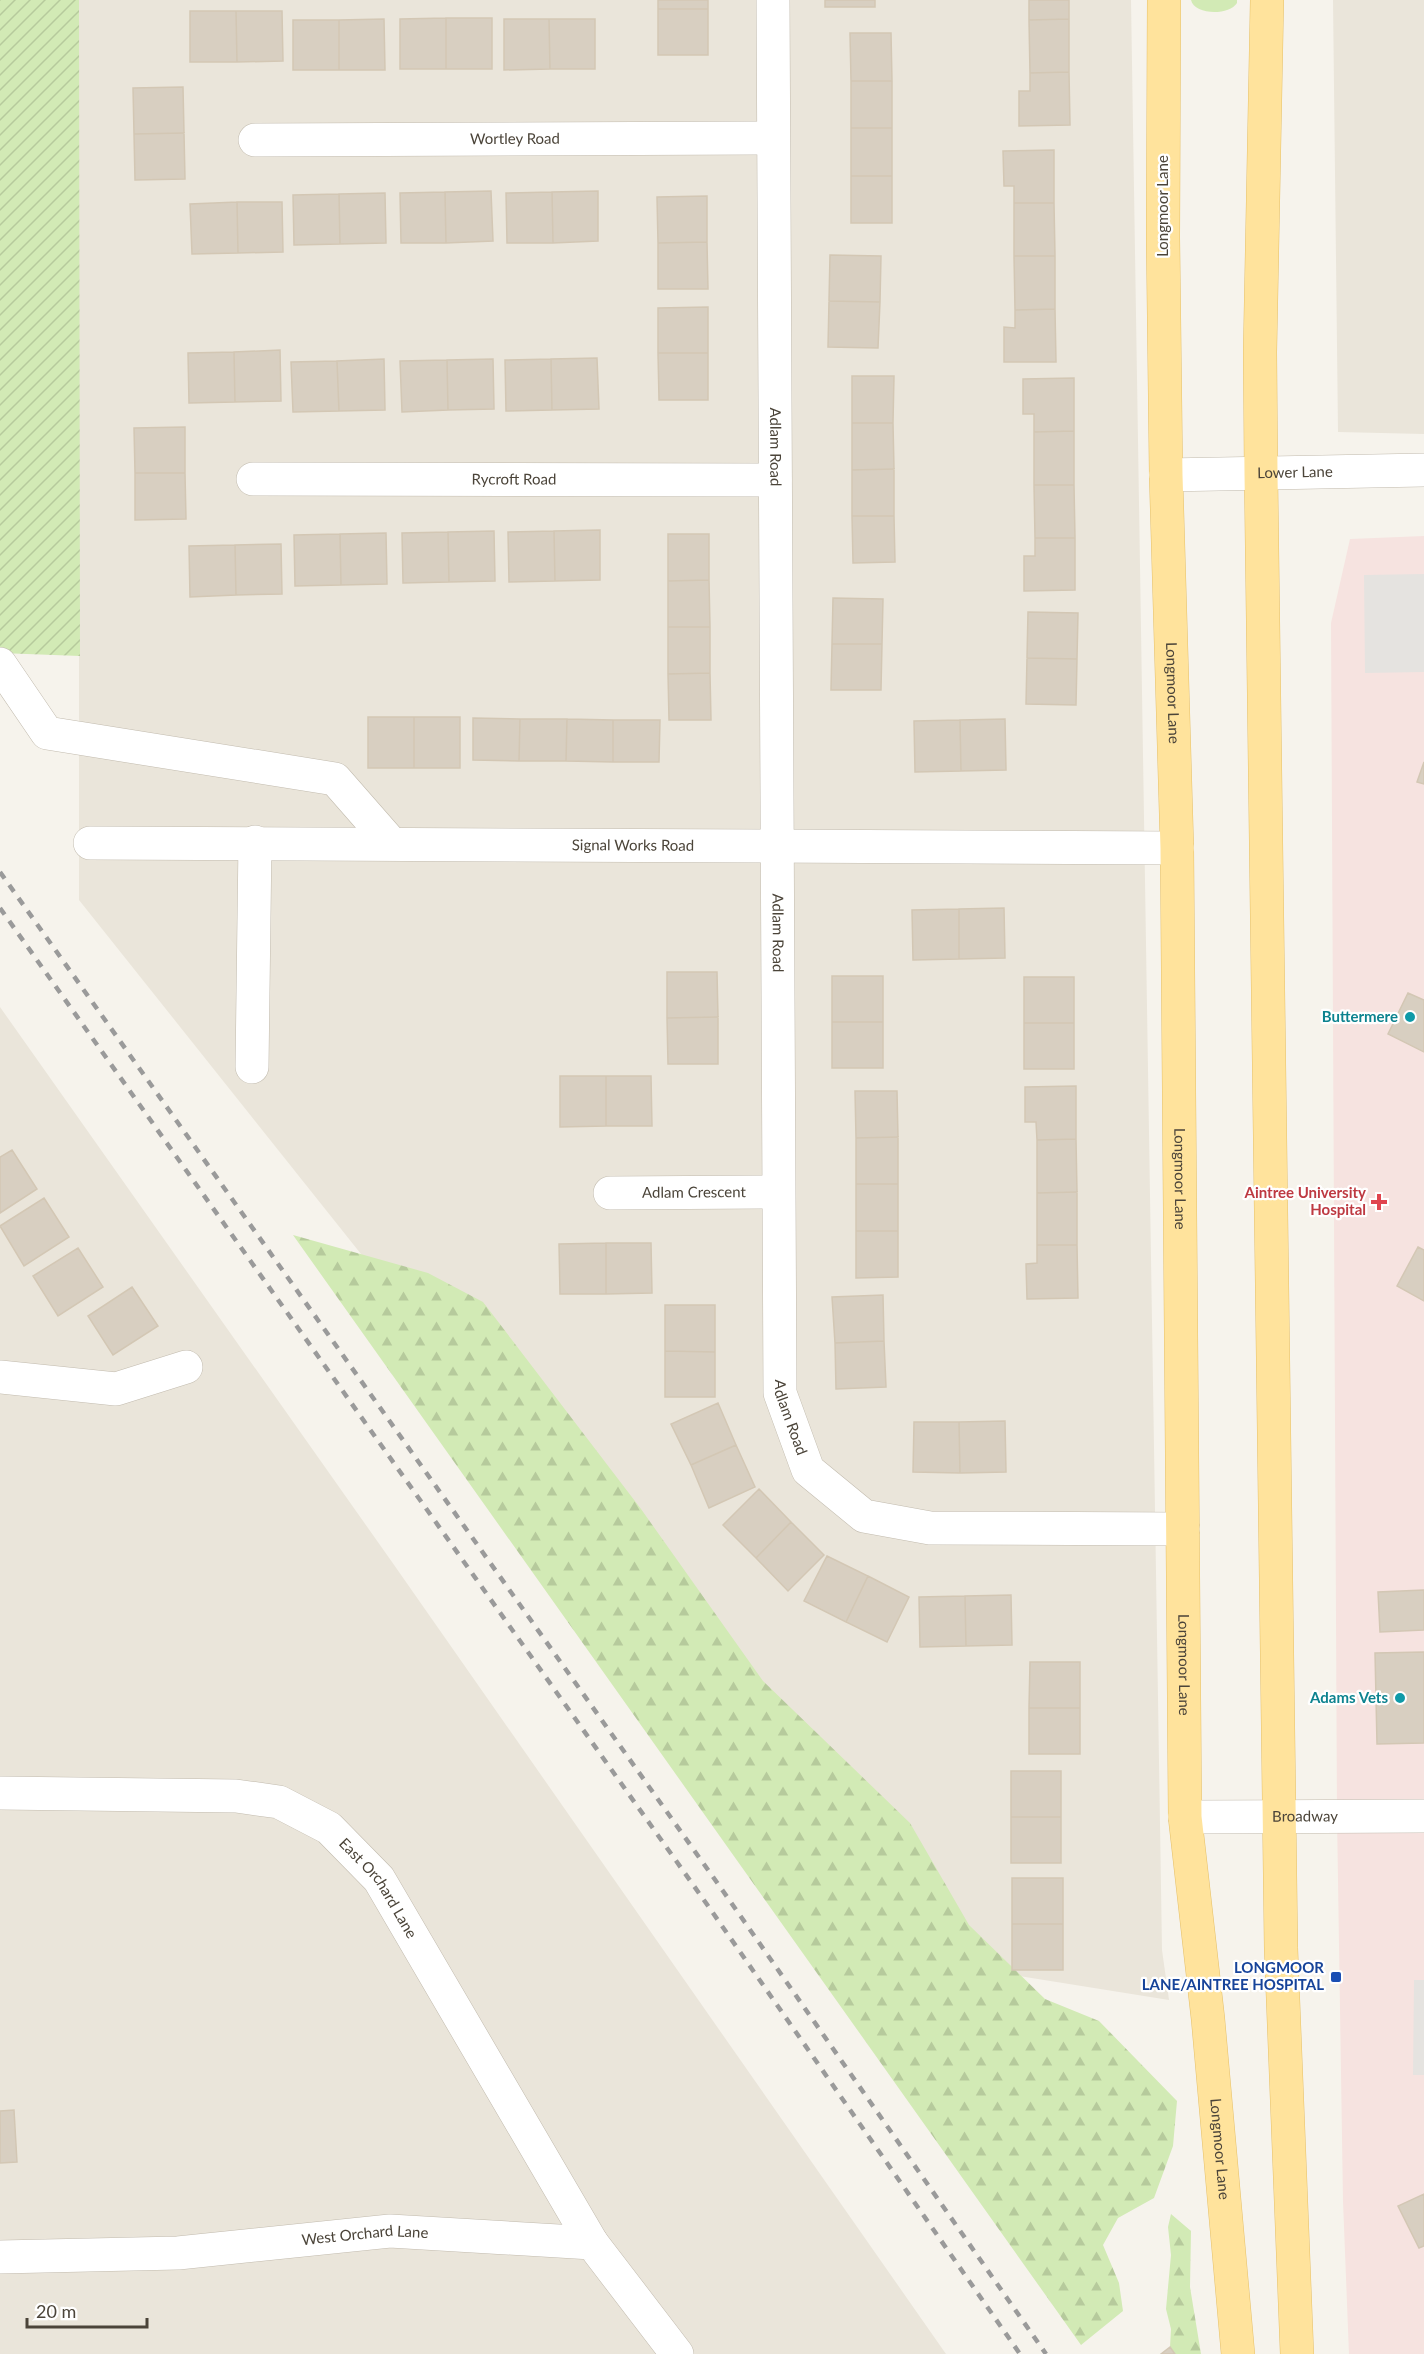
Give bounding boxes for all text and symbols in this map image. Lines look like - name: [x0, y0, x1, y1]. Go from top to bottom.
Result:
- street label: Wortley Road: [470, 129, 560, 147]
- street label: Longmoor Lane: [1153, 155, 1171, 257]
- street label: Adlam Road: [767, 407, 785, 486]
- street label: Lower Lane: [1257, 462, 1333, 481]
- street label: Rycroft Road: [472, 469, 556, 488]
- street label: Longmoor Lane: [1163, 642, 1184, 744]
- street label: Signal Works Road: [572, 835, 694, 854]
- street label: Adlam Road: [769, 893, 788, 972]
- place label: Buttermere: [1322, 1007, 1398, 1025]
- marker: Buttermere: [1403, 1010, 1417, 1024]
- street label: Longmoor Lane: [1171, 1128, 1190, 1230]
- street label: Adlam Crescent: [642, 1182, 747, 1201]
- place label: Aintree University Hospital: [1243, 1183, 1366, 1218]
- marker: Aintree University Hospital: [1370, 1193, 1388, 1211]
- street label: Adlam Road: [771, 1379, 812, 1457]
- street label: Longmoor Lane: [1175, 1614, 1194, 1716]
- place label: Adams Vets: [1309, 1688, 1388, 1706]
- marker: Adams Vets: [1393, 1691, 1407, 1705]
- street label: Broadway: [1272, 1806, 1338, 1825]
- street label: East Orchard Lane: [336, 1834, 422, 1941]
- place label: LONGMOOR LANE/AINTREE HOSPITAL: [1142, 1958, 1324, 1993]
- marker: LONGMOOR LANE/AINTREE HOSPITAL: [1329, 1970, 1343, 1984]
- street label: Longmoor Lane: [1207, 2097, 1234, 2200]
- street label: West Orchard Lane: [301, 2221, 429, 2248]
- scale bar: [27, 2291, 147, 2329]
- text: 20 m: [36, 2300, 76, 2322]

